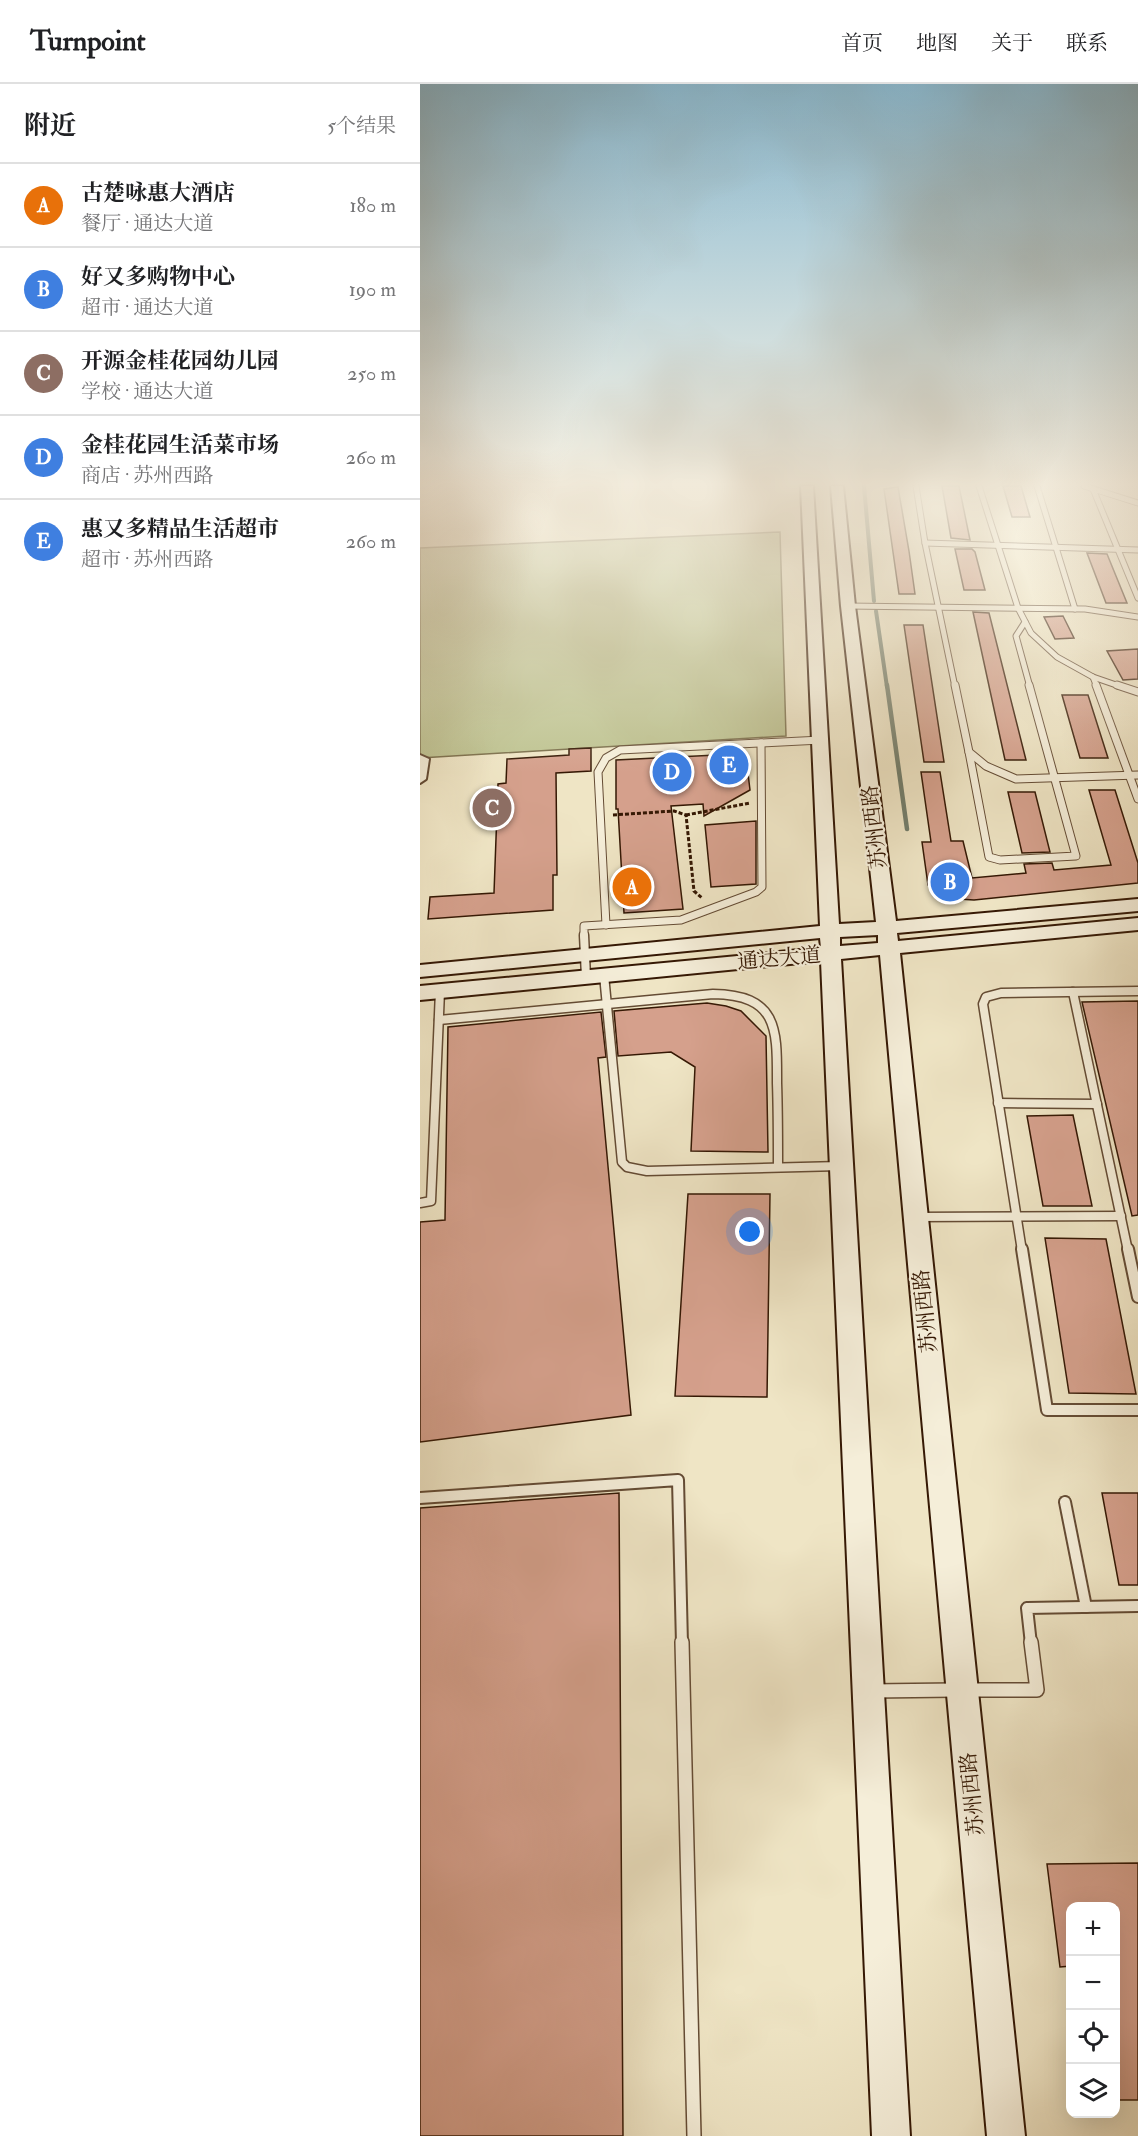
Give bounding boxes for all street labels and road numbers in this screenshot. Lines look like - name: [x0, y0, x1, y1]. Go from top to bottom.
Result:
- street label: 苏州西路: [856, 784, 893, 870]
- street label: 通达大道: [736, 941, 822, 976]
- street label: 苏州西路: [908, 1268, 943, 1354]
- street label: 苏州西路: [955, 1751, 990, 1837]

